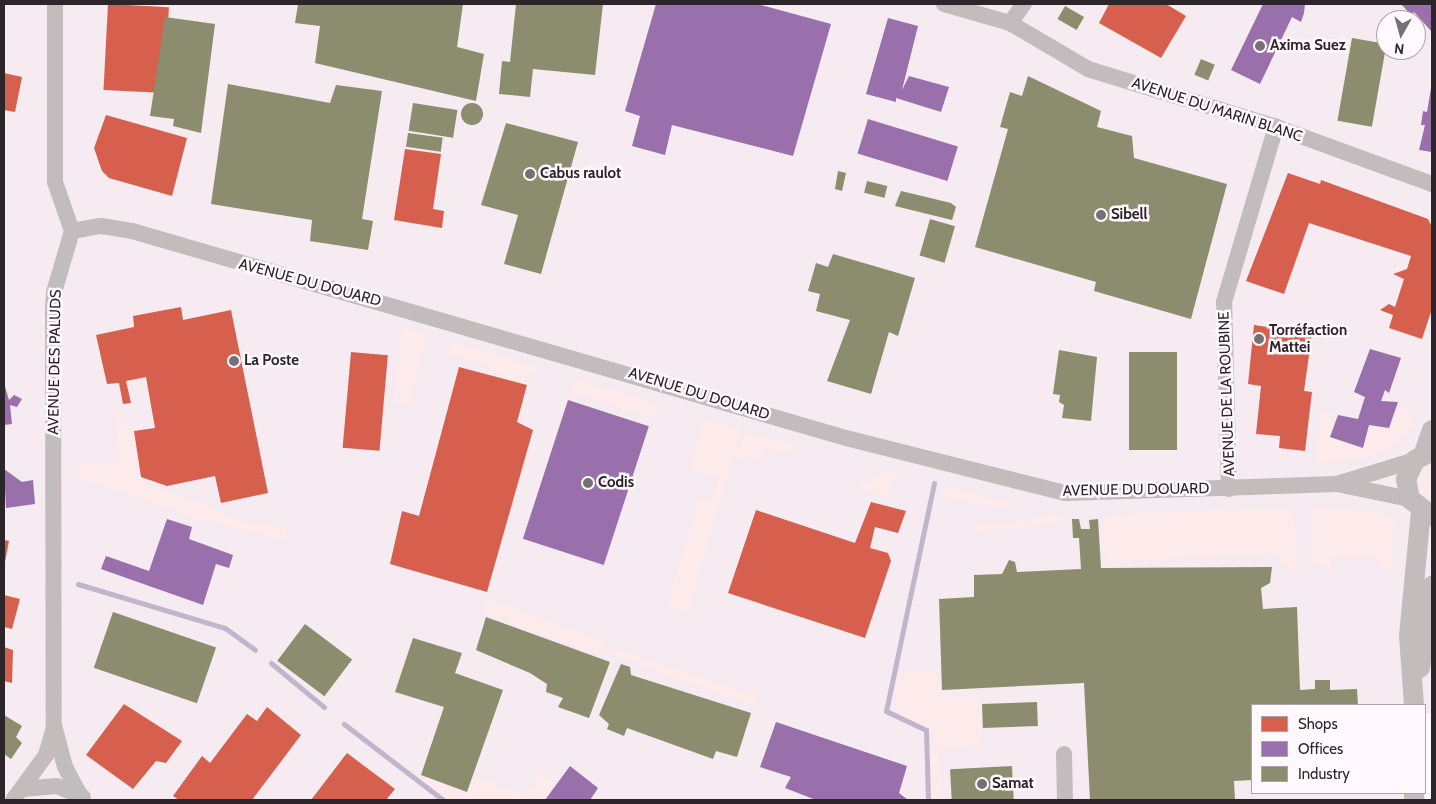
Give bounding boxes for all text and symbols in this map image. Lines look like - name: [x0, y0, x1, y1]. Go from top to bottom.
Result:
- north arrow: [1376, 10, 1426, 60]
- place label: Axima Suez: [1270, 37, 1346, 55]
- text: N: [1393, 39, 1405, 58]
- marker: Axima Suez: [1254, 40, 1266, 52]
- street label: AVENUE DU MARIN BLANC: [1130, 74, 1304, 146]
- place label: Cabus raulot: [540, 165, 621, 183]
- marker: Cabus raulot: [524, 168, 536, 180]
- place label: Sibell: [1111, 206, 1147, 224]
- marker: Sibell: [1095, 209, 1107, 221]
- street label: AVENUE DU DOUARD: [237, 255, 383, 311]
- street label: AVENUE DES PALUDS: [45, 289, 65, 435]
- street label: AVENUE DE LA ROUBINE: [1215, 311, 1239, 477]
- place label: Torréfaction Mattei: [1269, 321, 1347, 356]
- marker: Torréfaction Mattei: [1253, 333, 1265, 345]
- place label: La Poste: [244, 352, 299, 370]
- marker: La Poste: [228, 355, 240, 367]
- street label: AVENUE DU DOUARD: [626, 364, 772, 424]
- place label: Codis: [598, 474, 634, 492]
- marker: Codis: [582, 477, 594, 489]
- street label: AVENUE DU DOUARD: [1063, 480, 1209, 500]
- legend: [1251, 704, 1426, 794]
- text: Shops: [1298, 715, 1338, 733]
- text: Offices: [1298, 740, 1343, 758]
- text: Industry: [1298, 765, 1350, 783]
- place label: Samat: [992, 775, 1034, 793]
- marker: Samat: [976, 778, 988, 790]

